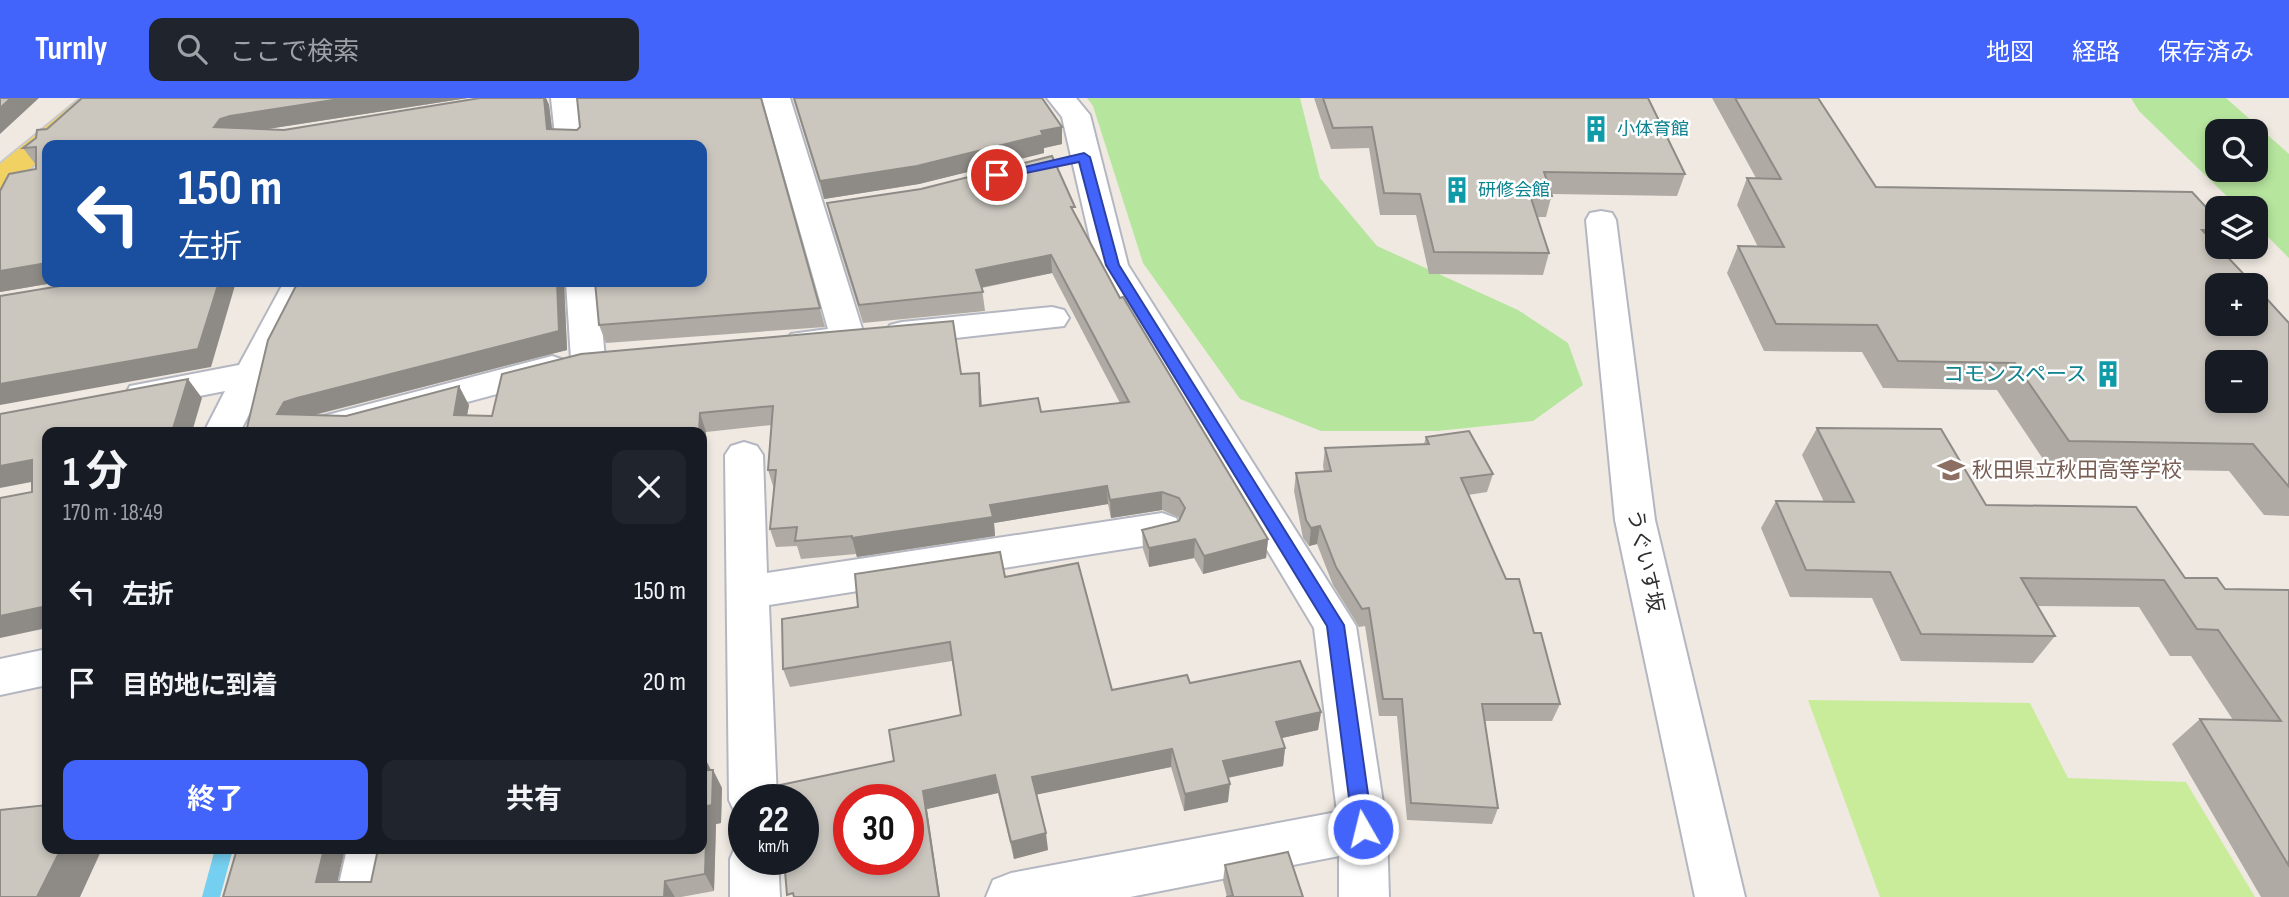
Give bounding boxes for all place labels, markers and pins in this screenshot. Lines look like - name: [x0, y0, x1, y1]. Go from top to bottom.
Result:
- building icon: 小体育館: [1581, 114, 1611, 144]
- place label: 小体育館: [1617, 119, 1689, 140]
- pin: [967, 145, 1027, 205]
- building icon: 研修会館: [1442, 175, 1472, 205]
- place label: 研修会館: [1478, 180, 1550, 201]
- building icon: コモンスペース: [2093, 359, 2123, 389]
- place label: コモンスペース: [1943, 362, 2087, 387]
- school or university icon: 秋田県立秋田高等学校: [1936, 455, 1966, 485]
- place label: 秋田県立秋田高等学校: [1972, 458, 2182, 483]

